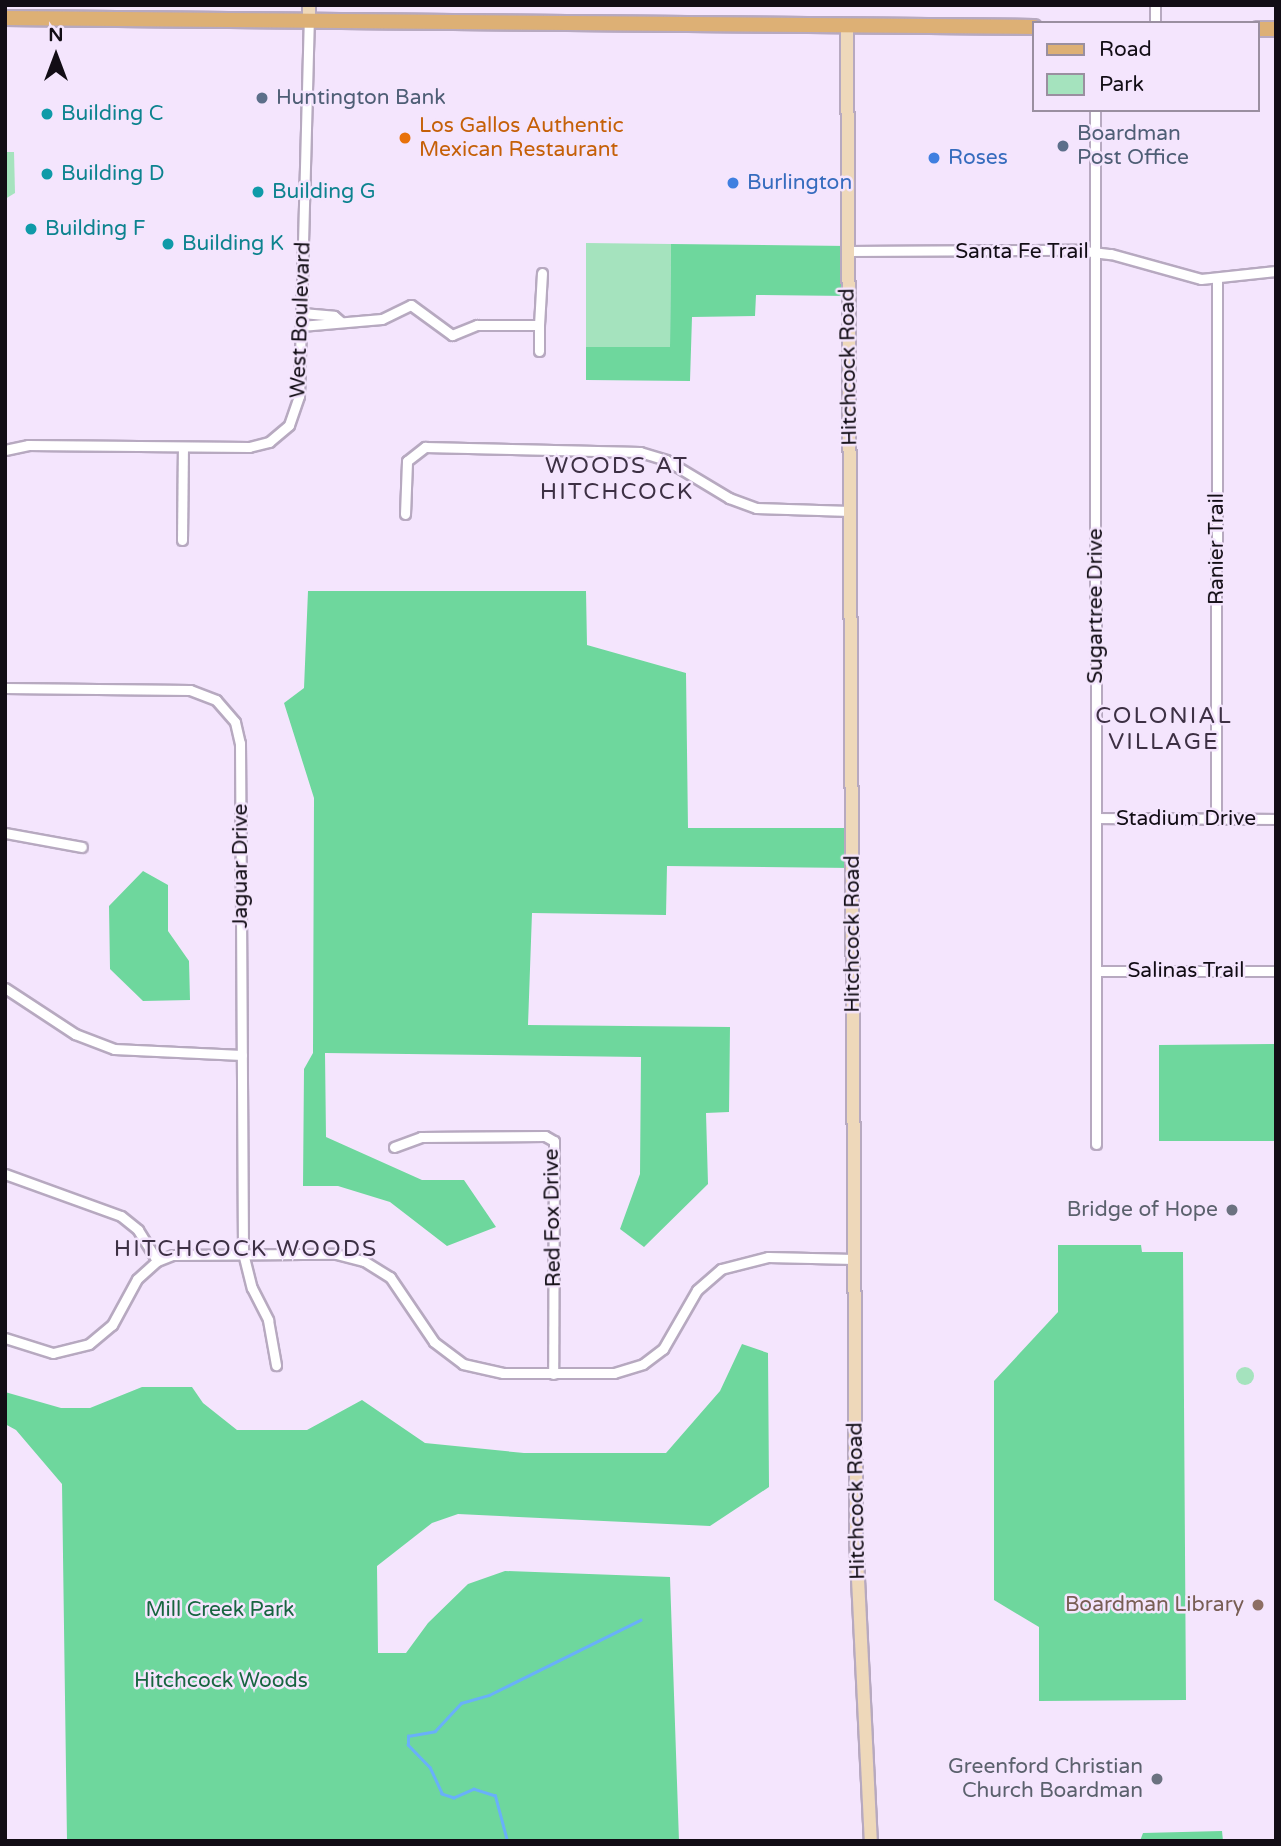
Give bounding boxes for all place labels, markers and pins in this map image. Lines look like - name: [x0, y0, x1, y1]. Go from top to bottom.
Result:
- place label: Huntington Bank: [276, 85, 446, 111]
- marker: Huntington Bank: [254, 90, 270, 106]
- place label: Building C: [61, 101, 163, 127]
- marker: Building C: [39, 106, 55, 122]
- place label: Los Gallos Authentic Mexican Restaurant: [419, 113, 624, 163]
- place label: Boardman Post Office: [1077, 121, 1189, 171]
- marker: Los Gallos Authentic Mexican Restaurant: [397, 130, 413, 146]
- marker: Boardman Post Office: [1055, 138, 1071, 154]
- place label: Roses: [948, 145, 1008, 171]
- marker: Roses: [926, 150, 942, 166]
- place label: Building D: [61, 161, 164, 187]
- marker: Building D: [39, 166, 55, 182]
- place label: Burlington: [747, 170, 852, 196]
- marker: Burlington: [725, 175, 741, 191]
- place label: Building G: [272, 179, 376, 205]
- marker: Building G: [250, 184, 266, 200]
- place label: Building F: [45, 216, 145, 242]
- marker: Building F: [23, 221, 39, 237]
- place label: Building K: [182, 231, 284, 257]
- marker: Building K: [160, 236, 176, 252]
- place label: Bridge of Hope: [1067, 1197, 1218, 1223]
- marker: Bridge of Hope: [1224, 1202, 1240, 1218]
- place label: Boardman Library: [1065, 1592, 1244, 1618]
- marker: Boardman Library: [1250, 1597, 1266, 1613]
- place label: Greenford Christian Church Boardman: [948, 1754, 1143, 1804]
- marker: Greenford Christian Church Boardman: [1149, 1771, 1165, 1787]

